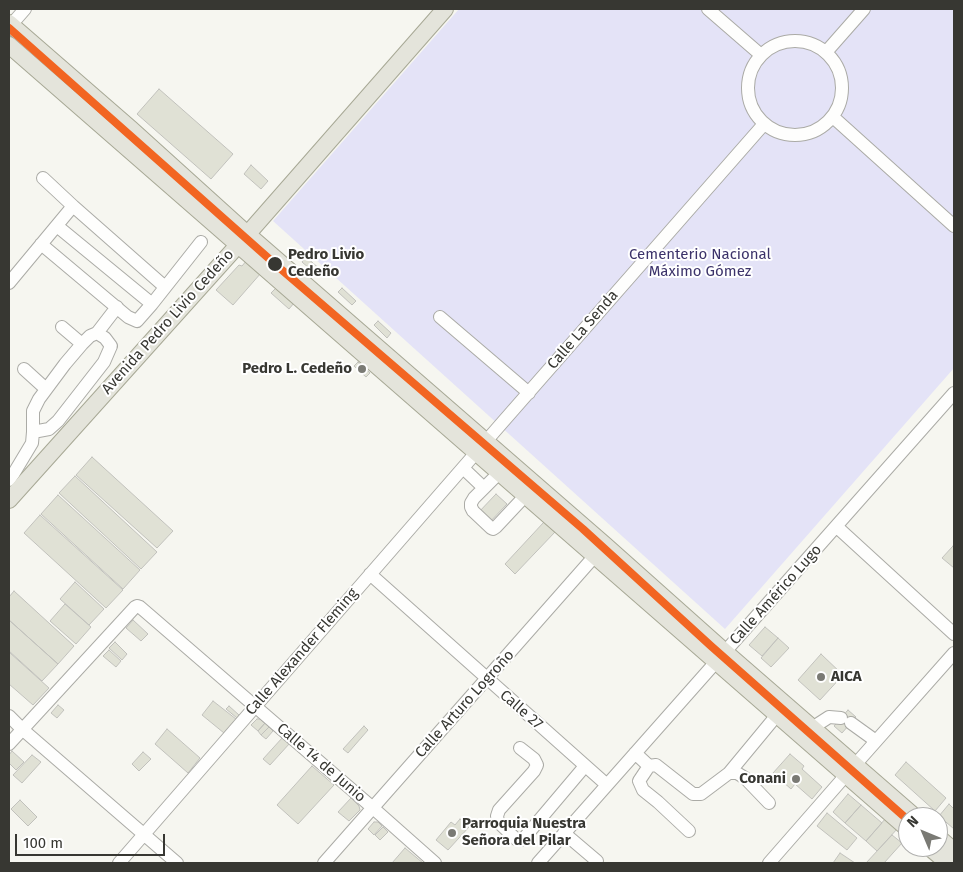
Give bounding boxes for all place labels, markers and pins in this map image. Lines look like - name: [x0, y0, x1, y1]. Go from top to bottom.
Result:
- place label: Pedro Livio Cedeño: [288, 246, 364, 281]
- marker: Pedro Livio Cedeño: [266, 255, 284, 273]
- place label: Pedro L. Cedeño: [242, 360, 352, 378]
- marker: Pedro L. Cedeño: [356, 363, 368, 375]
- place label: AICA: [831, 668, 862, 686]
- marker: AICA: [815, 671, 827, 683]
- place label: Conani: [739, 770, 786, 788]
- marker: Conani: [790, 773, 802, 785]
- place label: Parroquia Nuestra Señora del Pilar: [462, 815, 586, 850]
- marker: Parroquia Nuestra Señora del Pilar: [446, 827, 458, 839]

